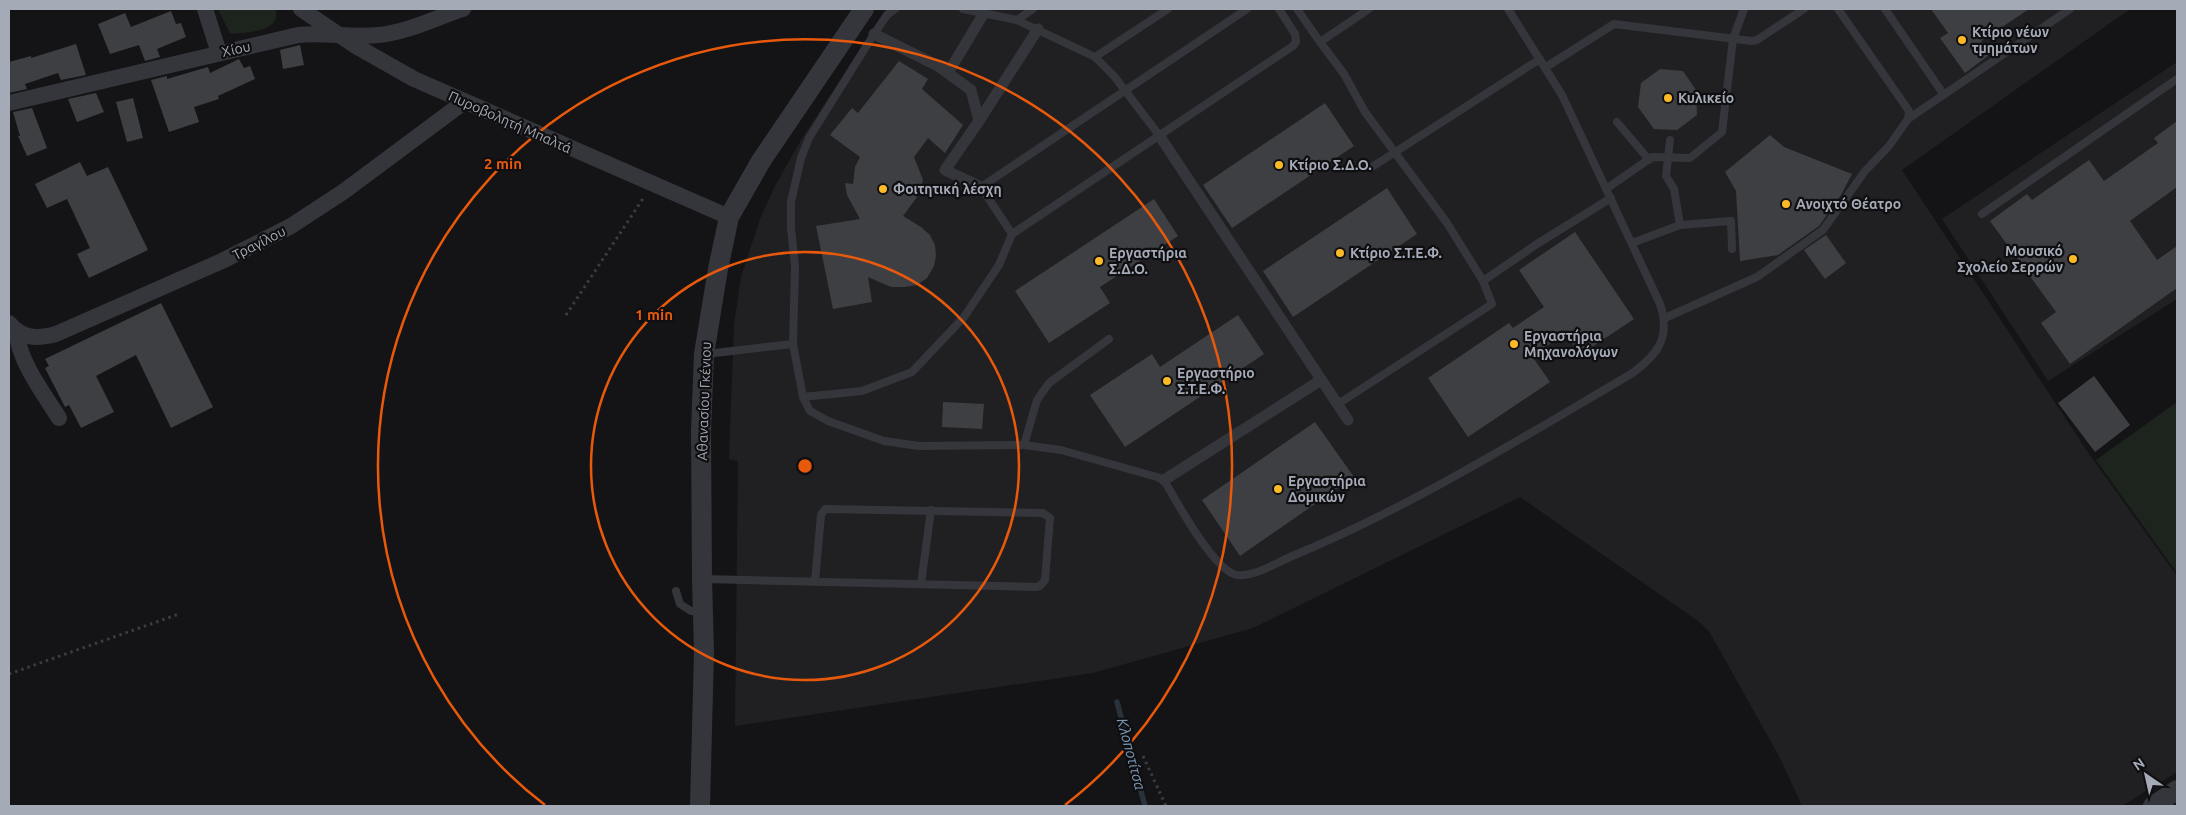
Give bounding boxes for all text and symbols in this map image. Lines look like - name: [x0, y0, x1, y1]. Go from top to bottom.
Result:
- place label: Κτίριο νέων τμημάτων: [1972, 24, 2050, 56]
- marker: Κτίριο νέων τμημάτων: [1956, 34, 1968, 46]
- street label: Χίου: [220, 38, 252, 60]
- street label: Πυροβολητή Μπαλτά: [446, 88, 575, 157]
- place label: Κυλικείο: [1678, 90, 1734, 106]
- marker: Κυλικείο: [1662, 92, 1674, 104]
- text: 2 min: [484, 155, 522, 172]
- place label: Κτίριο Σ.Δ.Ο.: [1289, 157, 1372, 173]
- marker: Κτίριο Σ.Δ.Ο.: [1273, 159, 1285, 171]
- place label: Φοιτητική λέσχη: [893, 181, 1002, 197]
- marker: Φοιτητική λέσχη: [877, 183, 889, 195]
- place label: Ανοιχτό Θέατρο: [1796, 196, 1901, 212]
- marker: Ανοιχτό Θέατρο: [1780, 198, 1792, 210]
- street label: Τραγίλου: [230, 223, 288, 263]
- place label: Μουσικό Σχολείο Σερρών: [1957, 243, 2064, 275]
- place label: Εργαστήρια Σ.Δ.Ο.: [1109, 245, 1187, 277]
- place label: Κτίριο Σ.Τ.Ε.Φ.: [1350, 245, 1442, 261]
- marker: Κτίριο Σ.Τ.Ε.Φ.: [1334, 247, 1346, 259]
- marker: Μουσικό Σχολείο Σερρών: [2067, 253, 2079, 265]
- marker: Εργαστήρια Σ.Δ.Ο.: [1093, 255, 1105, 267]
- text: 1 min: [635, 306, 673, 323]
- place label: Εργαστήρια Μηχανολόγων: [1524, 328, 1619, 360]
- marker: Εργαστήρια Μηχανολόγων: [1508, 338, 1520, 350]
- street label: Αθανασίου Γκένιου: [694, 341, 714, 461]
- place label: Εργαστήριο Σ.Τ.Ε.Φ.: [1177, 365, 1255, 397]
- marker: Εργαστήριο Σ.Τ.Ε.Φ.: [1161, 375, 1173, 387]
- centre of rings: [796, 457, 814, 475]
- place label: Εργαστήρια Δομικών: [1288, 473, 1366, 505]
- marker: Εργαστήρια Δομικών: [1272, 483, 1284, 495]
- water label: Κλοποτίτσα: [1114, 716, 1149, 792]
- north arrow: [2121, 750, 2171, 800]
- text: N: [2130, 755, 2148, 774]

